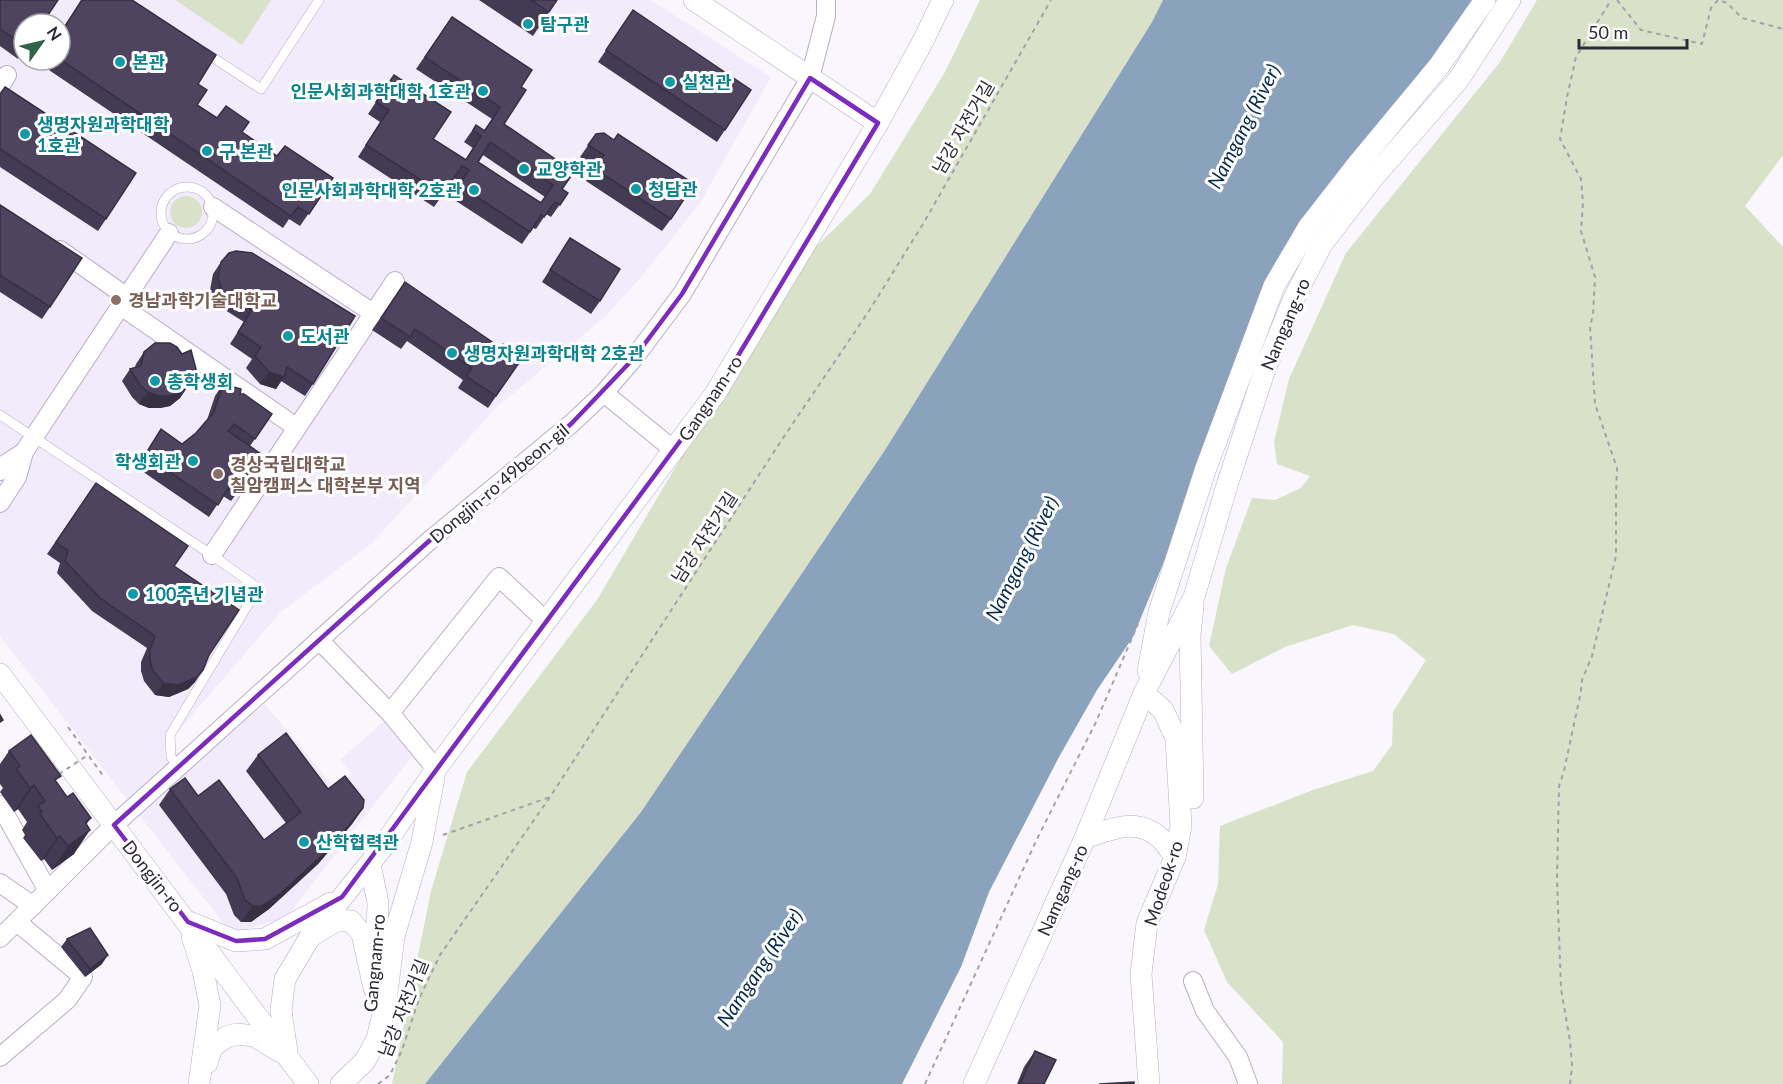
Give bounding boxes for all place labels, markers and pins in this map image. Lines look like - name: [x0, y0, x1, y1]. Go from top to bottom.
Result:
- place label: 탐구관: [540, 13, 590, 35]
- marker: 탐구관: [521, 17, 535, 31]
- place label: 본관: [132, 51, 166, 73]
- marker: 본관: [113, 55, 127, 69]
- place label: 실천관: [682, 71, 732, 93]
- marker: 실천관: [663, 75, 677, 89]
- place label: 인문사회과학대학 1호관: [291, 80, 471, 102]
- marker: 인문사회과학대학 1호관: [476, 84, 490, 98]
- place label: 생명자원과학대학 1호관: [37, 113, 170, 156]
- marker: 생명자원과학대학 1호관: [18, 127, 32, 141]
- place label: 구 본관: [219, 140, 273, 162]
- marker: 구 본관: [200, 144, 214, 158]
- place label: 교양학관: [536, 158, 603, 180]
- marker: 교양학관: [517, 162, 531, 176]
- place label: 청담관: [648, 178, 698, 200]
- place label: 인문사회과학대학 2호관: [282, 179, 462, 201]
- marker: 청담관: [629, 182, 643, 196]
- marker: 인문사회과학대학 2호관: [467, 183, 481, 197]
- place label: 경남과학기술대학교: [128, 289, 277, 311]
- marker: 경남과학기술대학교: [109, 293, 123, 307]
- place label: 도서관: [300, 325, 350, 347]
- marker: 도서관: [281, 329, 295, 343]
- place label: 생명자원과학대학 2호관: [464, 342, 645, 364]
- marker: 생명자원과학대학 2호관: [445, 346, 459, 360]
- place label: 총학생회: [167, 370, 233, 392]
- marker: 총학생회: [148, 374, 162, 388]
- place label: 학생회관: [115, 450, 181, 472]
- place label: 경상국립대학교 칠암캠퍼스 대학본부 지역: [230, 453, 421, 496]
- marker: 학생회관: [186, 454, 200, 468]
- marker: 경상국립대학교 칠암캠퍼스 대학본부 지역: [211, 467, 225, 481]
- place label: 100주년 기념관: [145, 583, 264, 605]
- marker: 100주년 기념관: [126, 587, 140, 601]
- place label: 산학협력관: [316, 831, 399, 853]
- marker: 산학협력관: [297, 835, 311, 849]

